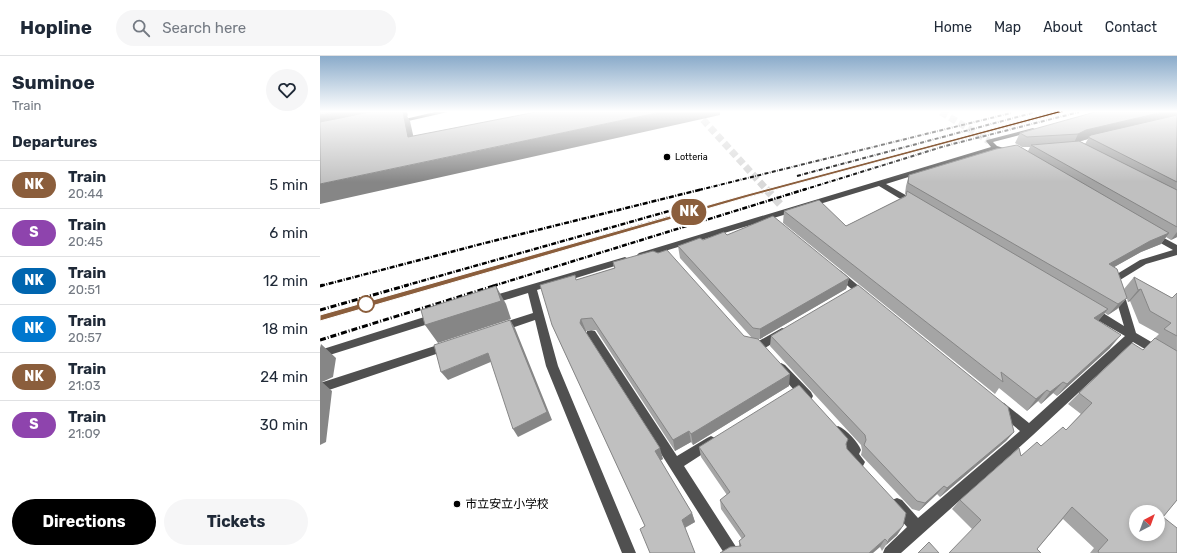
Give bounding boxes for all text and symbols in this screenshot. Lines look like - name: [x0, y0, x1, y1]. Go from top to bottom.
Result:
- search box: [116, 10, 396, 46]
- text: Hopline: [20, 16, 92, 39]
- icon: search: [130, 17, 152, 39]
- text: Search here: [162, 19, 246, 37]
- text: Home: [934, 19, 972, 36]
- text: Map: [994, 19, 1021, 36]
- text: About: [1043, 19, 1083, 36]
- text: Contact: [1105, 19, 1157, 36]
- button: heart: [266, 69, 308, 111]
- text: Suminoe: [12, 71, 95, 94]
- text: Train: [12, 98, 42, 113]
- text: Departures: [12, 133, 97, 151]
- marker: Lotteria: [662, 152, 672, 162]
- place label: Lotteria: [675, 152, 708, 162]
- text: Train: [68, 168, 106, 186]
- text: NK: [24, 176, 44, 193]
- text: 5 min: [269, 176, 308, 194]
- text: 20:44: [68, 186, 103, 201]
- line badge: NK: [671, 199, 707, 225]
- text: NK: [679, 203, 699, 220]
- text: Train: [68, 216, 106, 234]
- text: S: [29, 224, 39, 241]
- text: 6 min: [269, 224, 308, 242]
- text: 20:45: [68, 234, 103, 249]
- text: Train: [68, 264, 106, 282]
- text: NK: [24, 272, 44, 289]
- text: 12 min: [263, 272, 308, 290]
- text: 20:51: [68, 282, 100, 297]
- unlabelled marker: [357, 295, 375, 313]
- text: Train: [68, 312, 106, 330]
- text: NK: [24, 320, 44, 337]
- text: 18 min: [262, 320, 308, 338]
- text: 20:57: [68, 330, 102, 345]
- text: Train: [68, 360, 106, 378]
- text: NK: [24, 368, 44, 385]
- text: 24 min: [260, 368, 308, 386]
- text: 21:03: [68, 378, 101, 393]
- text: Train: [68, 408, 106, 426]
- text: S: [29, 416, 39, 433]
- text: 30 min: [260, 416, 308, 434]
- text: 21:09: [68, 426, 101, 441]
- place label: 市立安立小学校: [465, 497, 549, 511]
- button: Directions: [12, 499, 156, 545]
- button: Tickets: [164, 499, 308, 545]
- marker: 市立安立小学校: [452, 499, 462, 509]
- north arrow: [1129, 505, 1165, 541]
- map controls: [1129, 505, 1165, 541]

